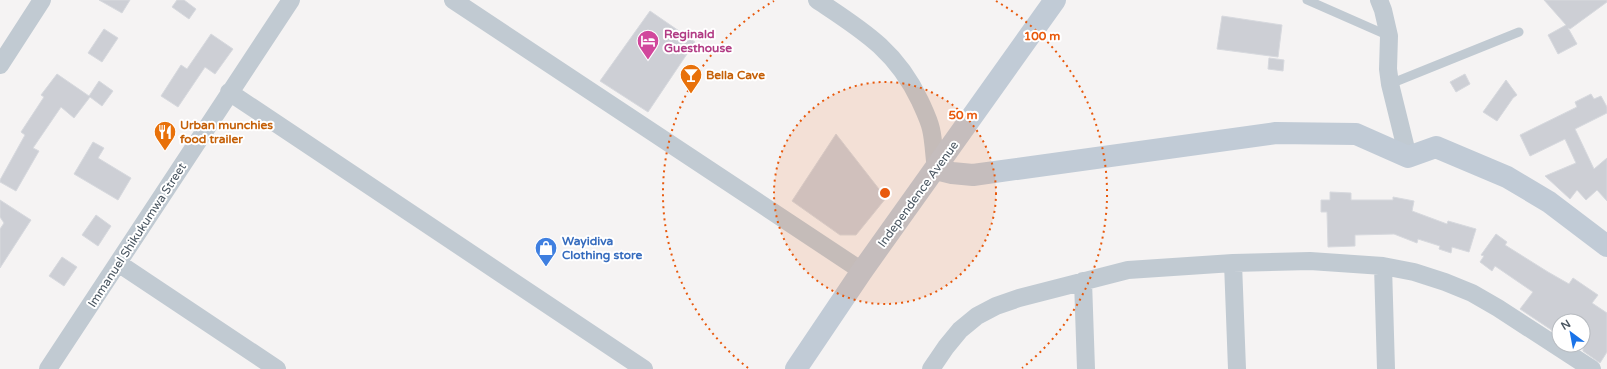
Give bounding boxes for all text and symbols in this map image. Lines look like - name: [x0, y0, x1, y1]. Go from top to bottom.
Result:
- place label: Reginald Guesthouse: [664, 27, 732, 55]
- hotel icon: Reginald Guesthouse: [635, 28, 661, 61]
- text: 100 m: [1024, 29, 1060, 43]
- bar icon: Bella Cave: [678, 62, 704, 95]
- place label: Bella Cave: [706, 68, 765, 82]
- text: 50 m: [948, 108, 978, 122]
- place label: Urban munchies food trailer: [179, 118, 273, 146]
- restaurant icon: Urban munchies food trailer: [152, 119, 178, 152]
- street label: Independence Avenue: [875, 138, 961, 250]
- street label: Immanuel Shikukumwa Street: [85, 160, 189, 310]
- centre of rings: [878, 186, 892, 200]
- place label: Wayidiva Clothing store: [562, 234, 642, 263]
- shop icon: Wayidiva Clothing store: [533, 235, 559, 268]
- north arrow: [1551, 313, 1591, 353]
- text: N: [1559, 317, 1573, 333]

